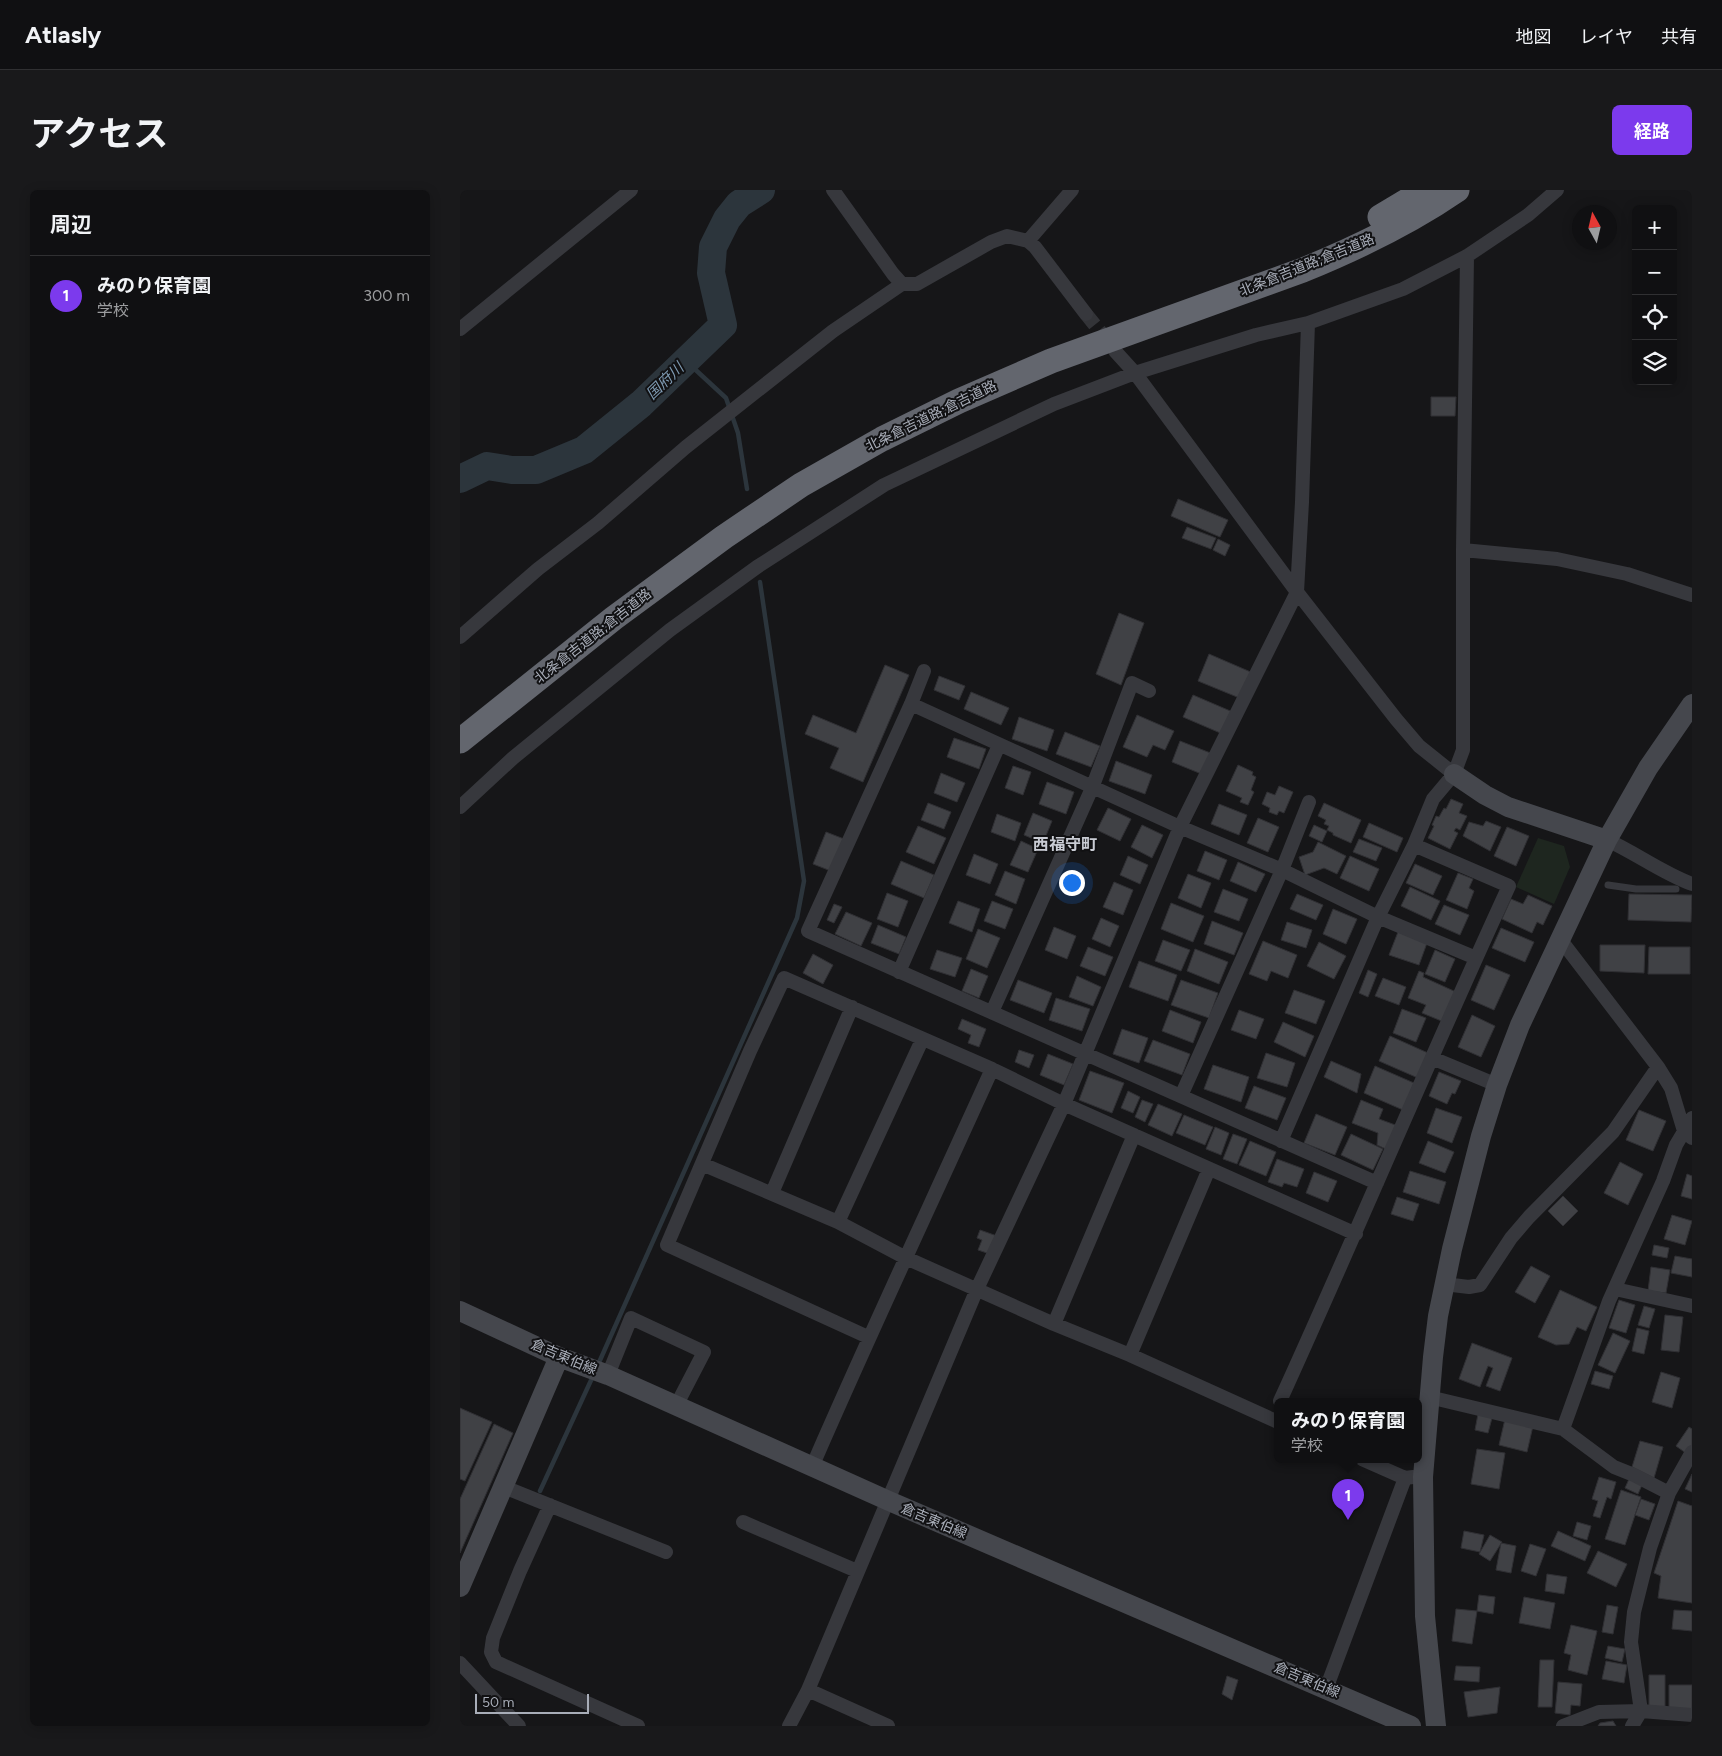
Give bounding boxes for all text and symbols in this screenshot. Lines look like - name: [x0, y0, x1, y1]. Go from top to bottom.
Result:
- text: Atlasly: [25, 20, 101, 49]
- text: 地図: [1516, 26, 1552, 48]
- text: レイヤ: [1580, 26, 1633, 48]
- text: 共有: [1661, 26, 1697, 48]
- button: 経路: [1612, 105, 1692, 155]
- text: アクセス: [30, 113, 168, 155]
- north arrow: [1572, 205, 1617, 250]
- map controls: [1632, 205, 1677, 385]
- button: +: [1632, 205, 1677, 250]
- text: 周辺: [50, 212, 92, 237]
- street label: 北条倉吉道路;倉吉道路: [1237, 230, 1377, 300]
- button: −: [1632, 250, 1677, 295]
- text: みのり保育園: [97, 274, 211, 297]
- text: 1: [63, 286, 69, 305]
- text: 300 m: [363, 286, 410, 305]
- button: locate: [1632, 295, 1677, 340]
- text: 学校: [97, 301, 129, 320]
- button: layers: [1632, 340, 1677, 385]
- water label: 国府川: [643, 358, 689, 403]
- street label: 北条倉吉道路;倉吉道路: [863, 377, 999, 455]
- street label: 北条倉吉道路;倉吉道路: [531, 585, 655, 687]
- district label: 西福守町: [1033, 835, 1097, 854]
- your location: [1059, 870, 1085, 896]
- street label: 倉吉東伯線: [528, 1336, 600, 1378]
- popup: [1274, 1398, 1422, 1463]
- text: みのり保育園: [1291, 1409, 1405, 1432]
- text: 学校: [1291, 1436, 1323, 1455]
- pin: 1: [1332, 1479, 1364, 1520]
- street label: 倉吉東伯線: [898, 1500, 970, 1542]
- street label: 倉吉東伯線: [1271, 1659, 1343, 1701]
- scale bar: [475, 1691, 589, 1714]
- text: 50 m: [482, 1694, 514, 1711]

